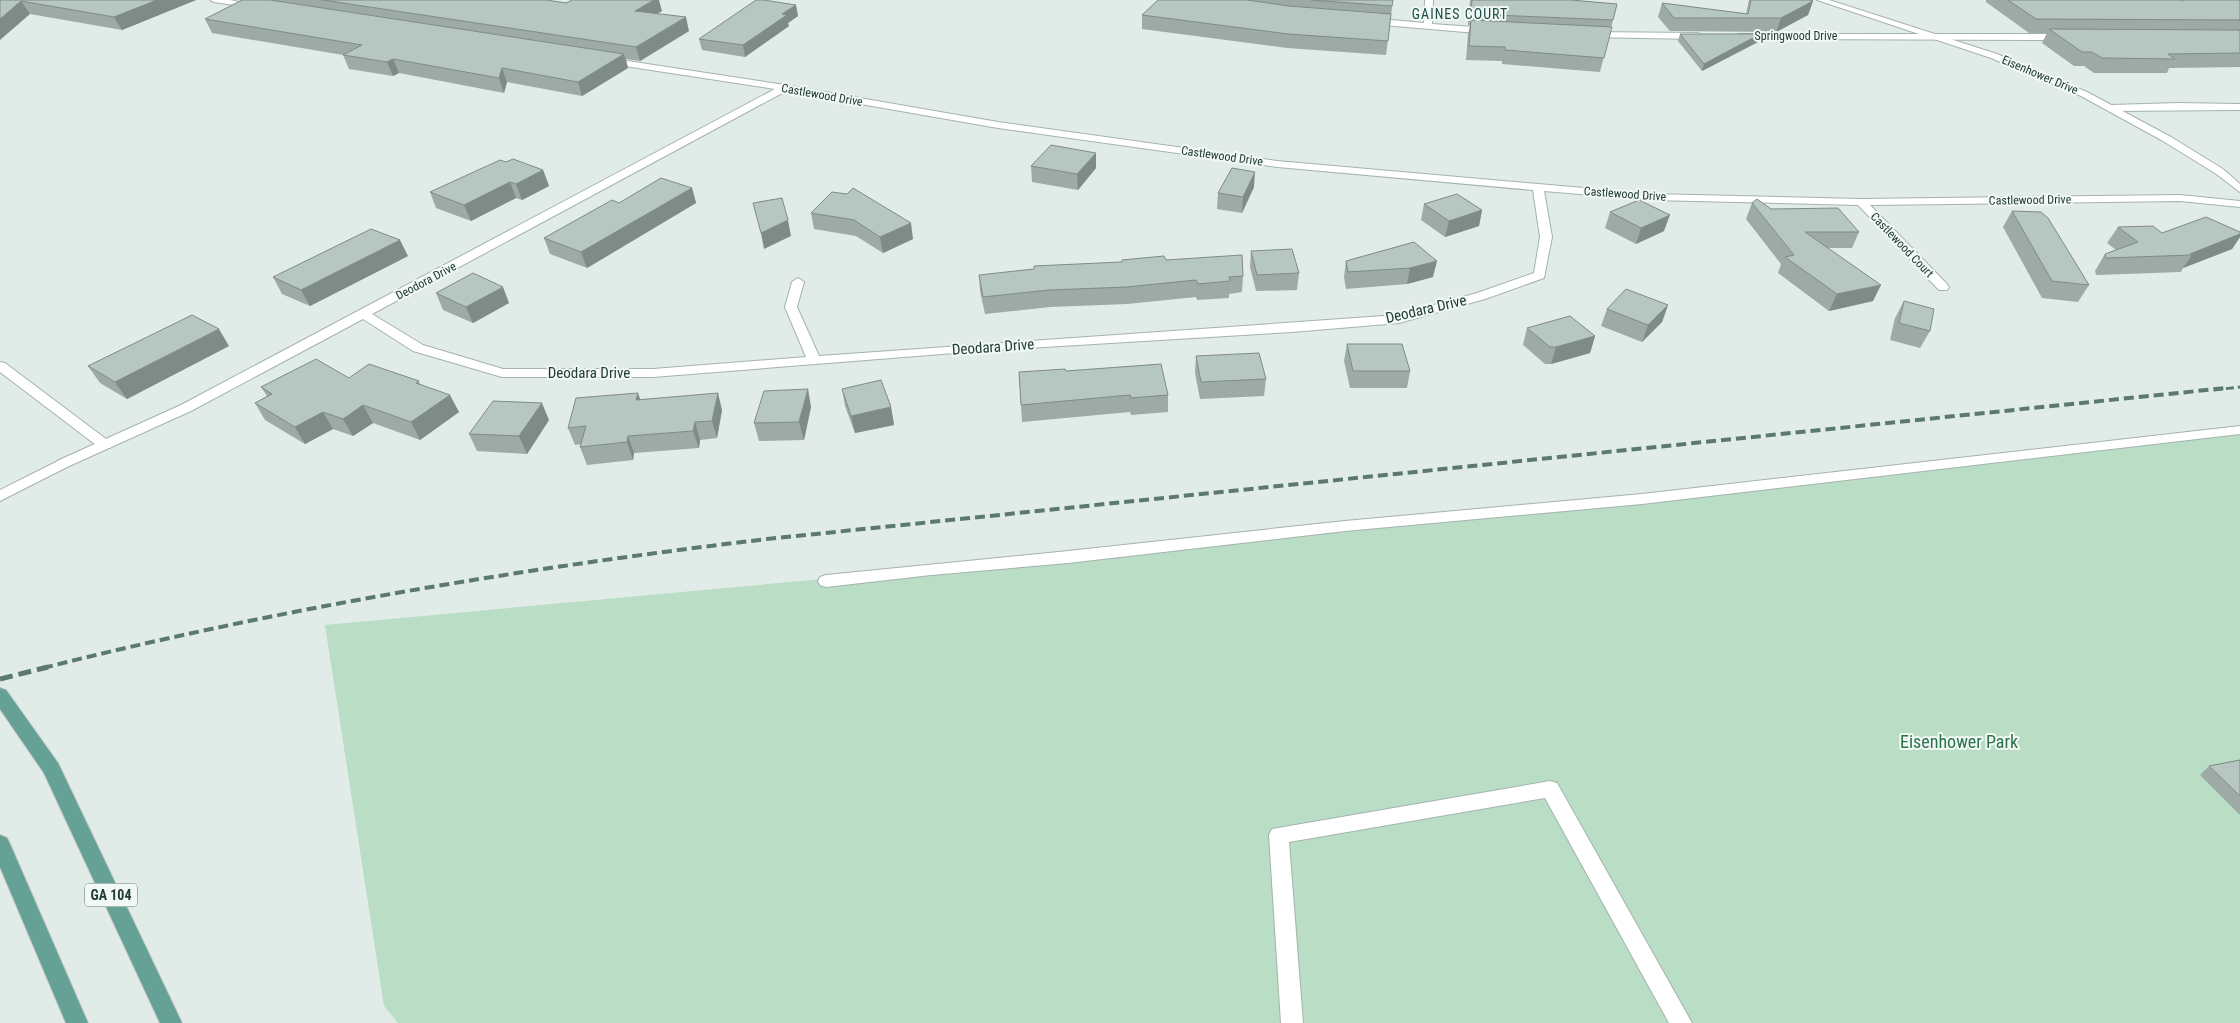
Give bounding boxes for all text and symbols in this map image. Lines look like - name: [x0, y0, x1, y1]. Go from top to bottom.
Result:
- district label: GAINES COURT: [1412, 6, 1508, 22]
- street label: Springwood Drive: [1755, 29, 1838, 43]
- street label: Eisenhower Drive: [2000, 53, 2080, 97]
- street label: Castlewood Drive: [780, 81, 864, 109]
- street label: Castlewood Drive: [1180, 143, 1264, 169]
- street label: Castlewood Drive: [1583, 184, 1667, 204]
- street label: Castlewood Drive: [1989, 192, 2072, 208]
- street label: Castlewood Court: [1868, 210, 1937, 281]
- street label: Deodora Drive: [393, 259, 459, 303]
- street label: Deodara Drive: [1384, 291, 1468, 327]
- street label: Deodara Drive: [951, 335, 1035, 359]
- street label: Deodara Drive: [548, 364, 630, 382]
- park label: Eisenhower Park: [1900, 731, 2018, 752]
- road number: GA 104: [85, 884, 137, 906]

